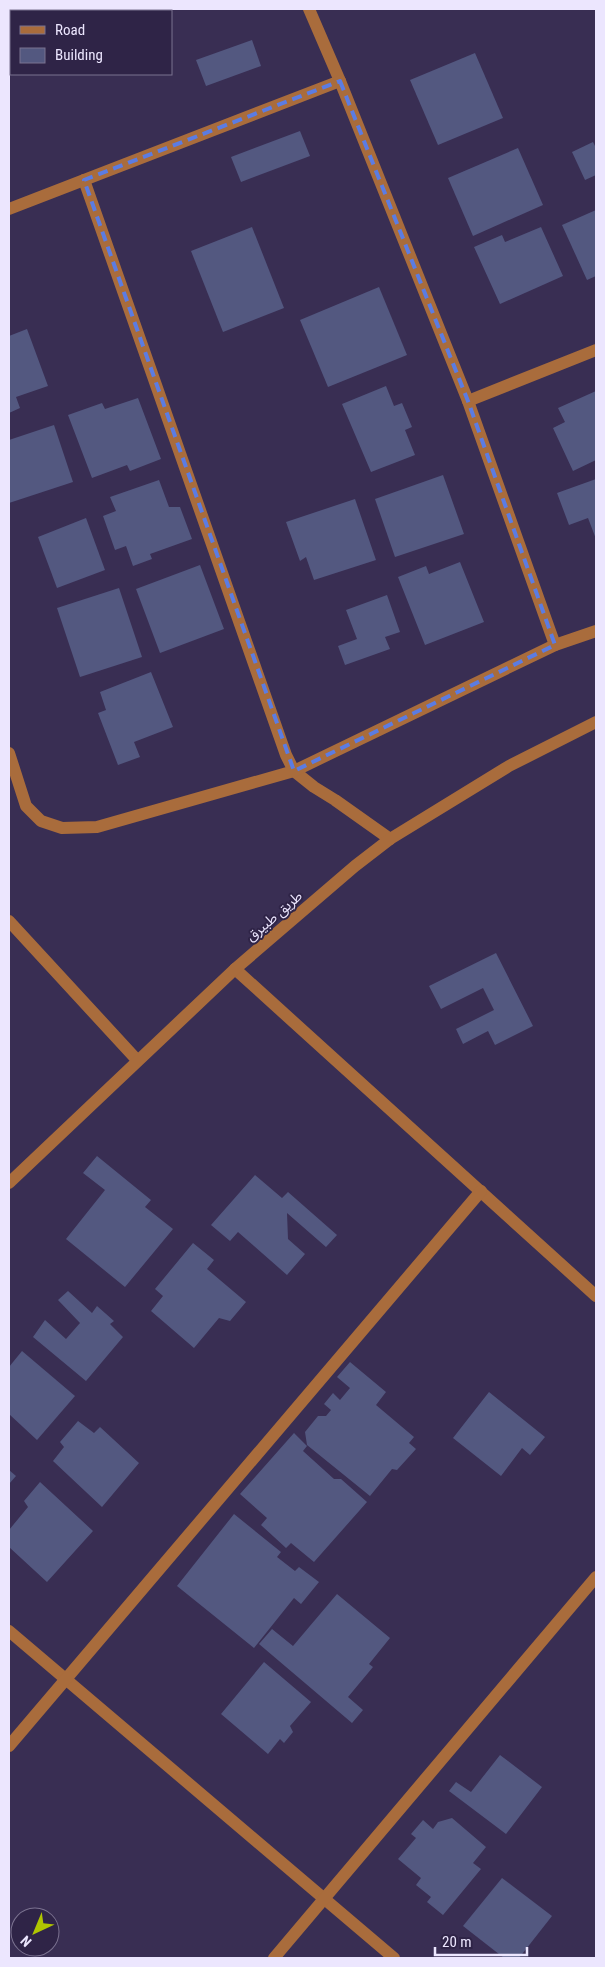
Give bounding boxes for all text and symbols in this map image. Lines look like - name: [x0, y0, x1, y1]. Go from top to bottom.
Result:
- legend: [10, 10, 172, 75]
- text: Road: [55, 21, 85, 39]
- text: Building: [55, 46, 103, 64]
- street label: طريق طبيرق: [243, 887, 307, 946]
- north arrow: [10, 1907, 60, 1957]
- scale bar: [435, 1924, 528, 1956]
- text: N: [17, 1933, 35, 1950]
- text: 20 m: [442, 1933, 472, 1951]

